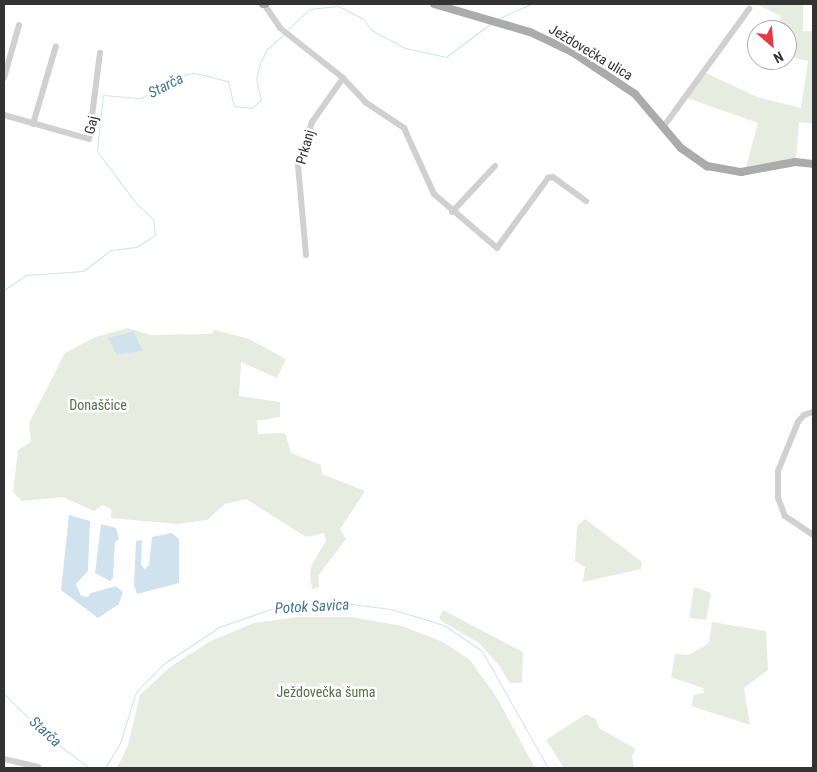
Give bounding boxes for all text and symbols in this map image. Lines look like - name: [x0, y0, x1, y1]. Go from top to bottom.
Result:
- street label: Ježdovečka ulica: [546, 20, 636, 84]
- north arrow: [747, 20, 797, 70]
- text: N: [771, 48, 786, 67]
- water label: Starča: [146, 70, 186, 102]
- street label: Gaj: [81, 114, 101, 136]
- street label: Prkanj: [292, 128, 318, 166]
- park label: Donaščice: [69, 397, 127, 413]
- water label: Potok Savica: [274, 596, 350, 618]
- park label: Ježdovečka šuma: [277, 684, 375, 700]
- water label: Starča: [25, 713, 65, 751]

